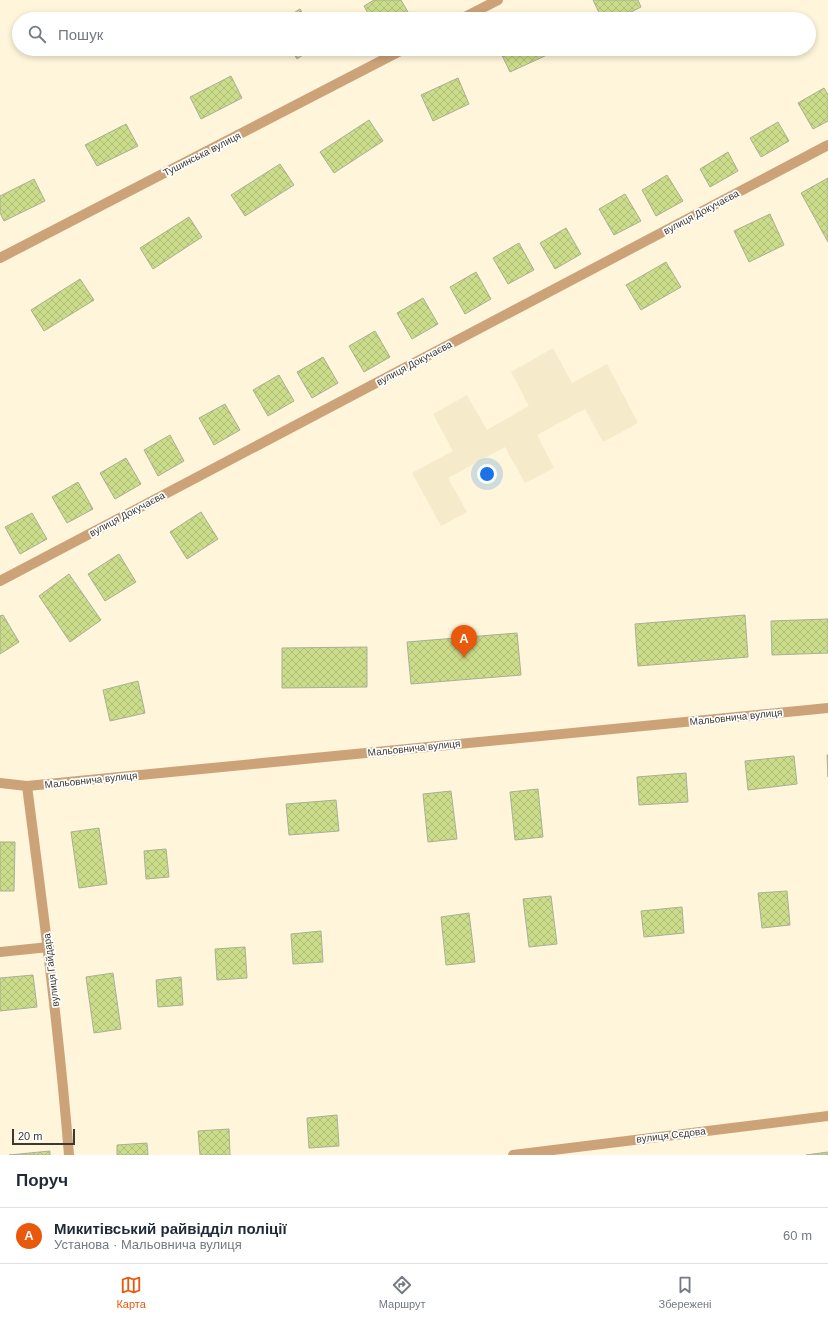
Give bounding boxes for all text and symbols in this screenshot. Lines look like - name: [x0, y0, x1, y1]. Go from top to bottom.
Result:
- search box: [12, 12, 816, 56]
- icon: search: [26, 23, 48, 45]
- text: Пошук: [58, 26, 103, 43]
- street label: Тушинська вулиця: [162, 130, 242, 178]
- street label: вулиця Докучаєва: [661, 187, 741, 237]
- street label: вулиця Докучаєва: [374, 338, 454, 388]
- your location: [477, 464, 497, 484]
- street label: вулиця Докучаєва: [87, 489, 167, 539]
- pin: A: [451, 625, 477, 658]
- street label: Мальовнича вулиця: [689, 707, 783, 727]
- street label: Мальовнича вулиця: [367, 738, 461, 758]
- street label: Мальовнича вулиця: [44, 770, 138, 790]
- street label: вулиця Гайдара: [41, 932, 61, 1007]
- street label: вулиця Сєдова: [636, 1125, 707, 1145]
- scale bar: [12, 1127, 75, 1146]
- text: 20 m: [18, 1130, 42, 1142]
- text: Поруч: [16, 1171, 68, 1190]
- text: Микитівський райвідділ поліції: [54, 1220, 287, 1237]
- text: A: [24, 1228, 34, 1243]
- text: 60 m: [783, 1228, 812, 1243]
- text: Установа · Мальовнича вулиця: [54, 1237, 242, 1252]
- tab: Карта: [116, 1274, 146, 1310]
- tab: Маршрут: [379, 1274, 426, 1310]
- tab: Збережені: [659, 1274, 712, 1310]

